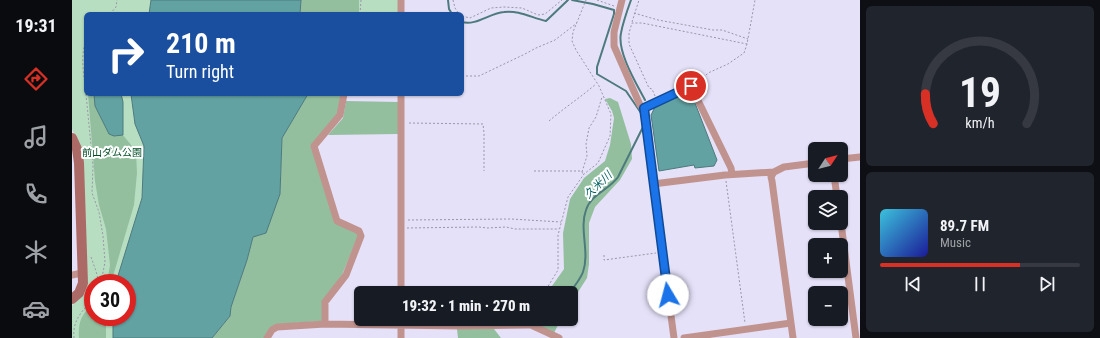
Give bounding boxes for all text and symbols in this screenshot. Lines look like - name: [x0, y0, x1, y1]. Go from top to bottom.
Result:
- text: 19:31: [15, 15, 57, 36]
- text: 210 m: [166, 27, 236, 60]
- icon: right: [100, 28, 152, 80]
- text: Turn right: [166, 61, 234, 82]
- icon: directions: [22, 65, 50, 93]
- text: 19: [959, 68, 1001, 117]
- pin: [674, 69, 708, 103]
- icon: arrive: [680, 75, 702, 97]
- text: km/h: [965, 115, 995, 131]
- icon: music: [22, 123, 50, 151]
- north arrow: [808, 142, 848, 182]
- map controls: [808, 142, 848, 326]
- park label: 前山ダム公園: [82, 147, 142, 158]
- water label: 久米川: [582, 168, 615, 201]
- icon: phone: [22, 180, 50, 208]
- button: layers: [808, 190, 848, 230]
- text: 89.7 FM: [940, 217, 989, 235]
- text: Music: [940, 235, 971, 250]
- icon: climate: [22, 238, 50, 266]
- button: +: [808, 238, 848, 278]
- icon: previous: [902, 273, 924, 295]
- icon: pause: [969, 273, 991, 295]
- icon: next: [1036, 273, 1058, 295]
- speed limit sign: 30: [84, 274, 136, 326]
- position arrow: [647, 274, 689, 316]
- button: −: [808, 286, 848, 326]
- icon: car: [22, 295, 50, 323]
- text: 19:32 · 1 min · 270 m: [402, 297, 530, 315]

